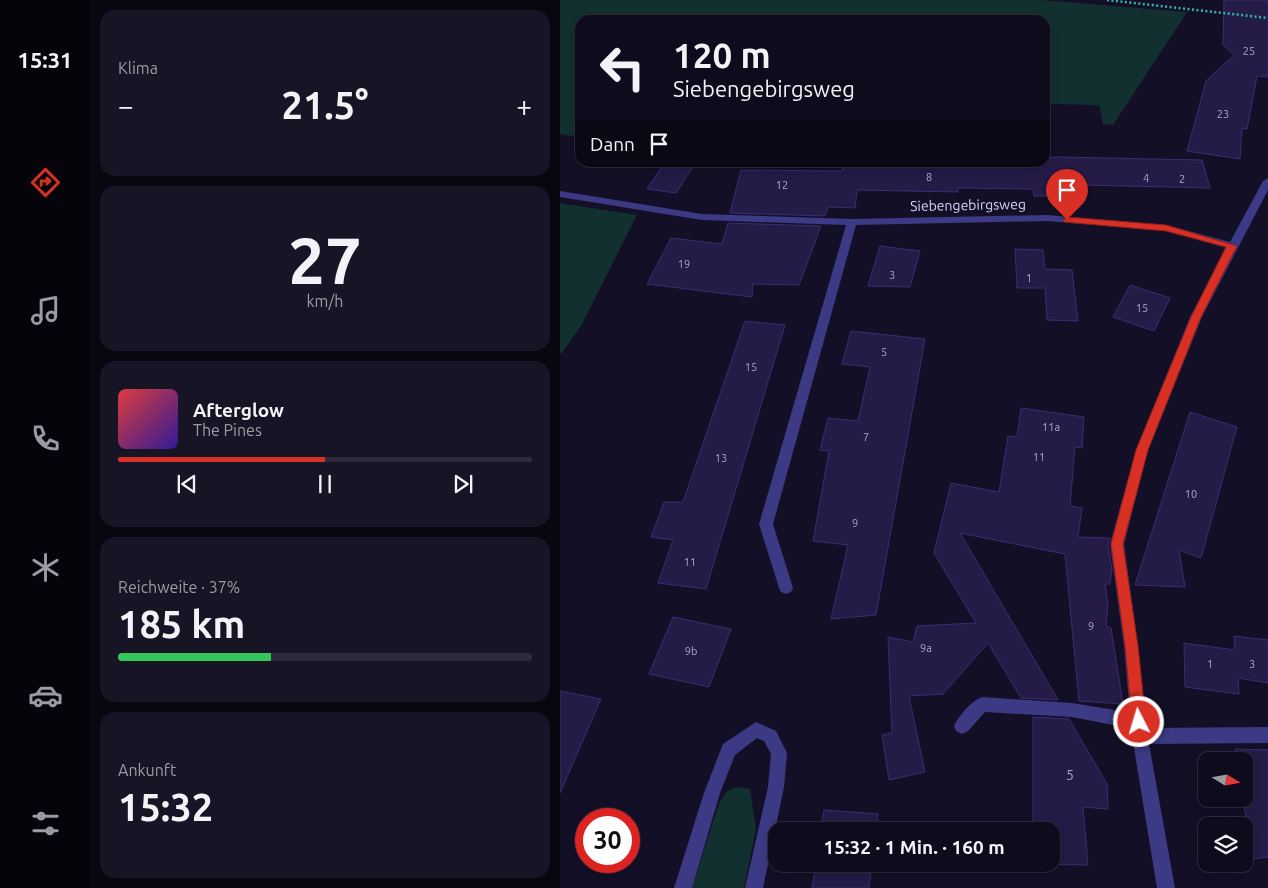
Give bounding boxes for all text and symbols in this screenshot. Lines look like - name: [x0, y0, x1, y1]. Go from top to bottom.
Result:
- icon: left: [590, 35, 655, 100]
- text: 120 m: [673, 35, 771, 75]
- house number: 25: [1243, 45, 1255, 57]
- text: 15:31: [17, 47, 73, 72]
- text: Klima: [118, 59, 158, 77]
- text: Siebengebirgsweg: [673, 76, 855, 101]
- text: 21.5°: [281, 84, 369, 126]
- text: −: [118, 90, 134, 121]
- text: +: [516, 90, 532, 121]
- house number: 23: [1217, 108, 1229, 120]
- icon: arrive: [645, 130, 673, 158]
- text: Dann: [590, 133, 635, 155]
- icon: directions: [28, 165, 63, 200]
- pin: [1046, 169, 1088, 220]
- house number: 8: [926, 171, 932, 183]
- house number: 4: [1143, 172, 1149, 184]
- house number: 2: [1179, 173, 1185, 185]
- icon: arrive: [1053, 176, 1081, 204]
- house number: 12: [776, 179, 788, 191]
- street label: Siebengebirgsweg: [910, 196, 1026, 214]
- text: 27: [288, 223, 362, 296]
- house number: 19: [678, 258, 690, 270]
- house number: 3: [889, 269, 895, 281]
- house number: 1: [1026, 272, 1032, 284]
- text: km/h: [307, 292, 343, 310]
- icon: music: [28, 293, 63, 328]
- house number: 15: [1136, 302, 1148, 314]
- house number: 5: [881, 346, 887, 358]
- house number: 15: [745, 361, 757, 373]
- text: Afterglow: [193, 399, 284, 421]
- icon: phone: [28, 421, 63, 456]
- text: The Pines: [193, 421, 262, 439]
- house number: 11a: [1042, 421, 1060, 433]
- house number: 7: [863, 431, 869, 443]
- house number: 11: [1033, 451, 1045, 463]
- house number: 13: [715, 452, 727, 464]
- icon: previous: [173, 470, 201, 498]
- icon: pause: [311, 470, 339, 498]
- icon: next: [449, 470, 477, 498]
- house number: 10: [1185, 488, 1197, 500]
- house number: 9: [852, 517, 858, 529]
- icon: climate: [28, 550, 63, 585]
- house number: 11: [684, 556, 696, 568]
- text: Reichweite · 37%: [118, 578, 240, 596]
- text: 185 km: [118, 603, 245, 645]
- house number: 9: [1088, 620, 1094, 632]
- house number: 9a: [920, 642, 932, 654]
- house number: 9b: [685, 645, 697, 657]
- house number: 1: [1207, 658, 1213, 670]
- house number: 3: [1249, 658, 1255, 670]
- icon: car: [28, 678, 63, 713]
- position arrow: [1112, 695, 1164, 747]
- north arrow: [1198, 752, 1252, 808]
- map controls: [1198, 752, 1253, 872]
- text: Ankunft: [118, 761, 176, 779]
- house number: 5: [1066, 767, 1074, 783]
- text: 15:32: [118, 786, 213, 828]
- icon: filters: [28, 806, 63, 841]
- speed limit sign: 30: [575, 808, 640, 873]
- button: layers: [1198, 817, 1253, 872]
- text: 15:32 · 1 Min. · 160 m: [823, 836, 1005, 858]

